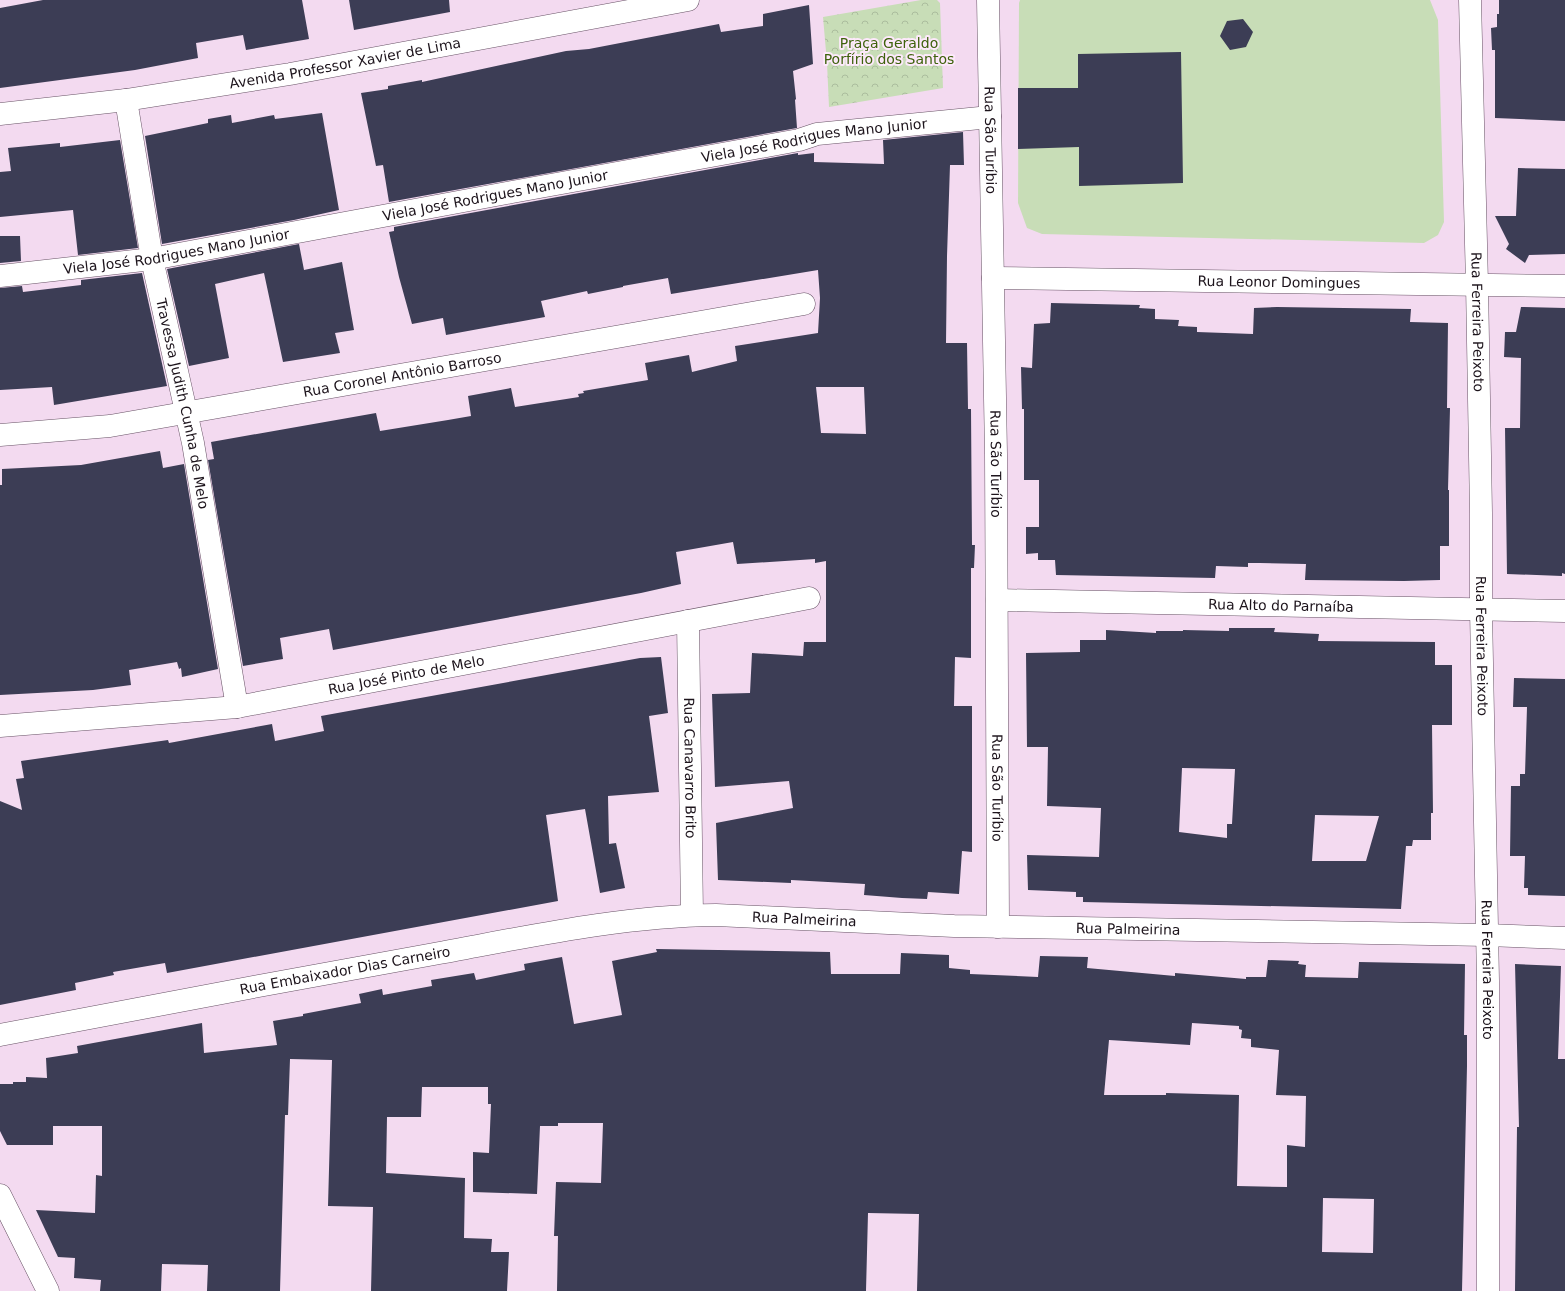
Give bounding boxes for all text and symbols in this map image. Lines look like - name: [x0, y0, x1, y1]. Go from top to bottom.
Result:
- street label: Avenida Professor Xavier de Lima: [228, 34, 462, 91]
- park label: Praça Geraldo Porfírio dos Santos: [824, 35, 954, 67]
- street label: Rua São Turíbio: [982, 86, 999, 194]
- street label: Viela José Rodrigues Mano Junior: [700, 115, 928, 166]
- street label: Viela José Rodrigues Mano Junior: [381, 167, 609, 224]
- street label: Viela José Rodrigues Mano Junior: [62, 226, 291, 277]
- street label: Rua Ferreira Peixoto: [1468, 252, 1487, 392]
- street label: Rua Leonor Domingues: [1197, 273, 1361, 291]
- street label: Travessa Judith Cunha de Melo: [153, 296, 212, 510]
- street label: Rua Coronel Antônio Barroso: [302, 349, 503, 400]
- street label: Rua São Turíbio: [987, 410, 1004, 518]
- street label: Rua Ferreira Peixoto: [1473, 576, 1491, 716]
- street label: Rua Alto do Parnaíba: [1208, 596, 1354, 615]
- street label: Rua José Pinto de Melo: [327, 652, 486, 697]
- street label: Rua Canavarro Brito: [681, 697, 699, 839]
- street label: Rua São Turíbio: [989, 734, 1006, 842]
- street label: Rua Ferreira Peixoto: [1478, 900, 1496, 1040]
- street label: Rua Palmeirina: [752, 909, 857, 929]
- street label: Rua Palmeirina: [1076, 920, 1181, 938]
- street label: Rua Embaixador Dias Carneiro: [238, 943, 452, 997]

